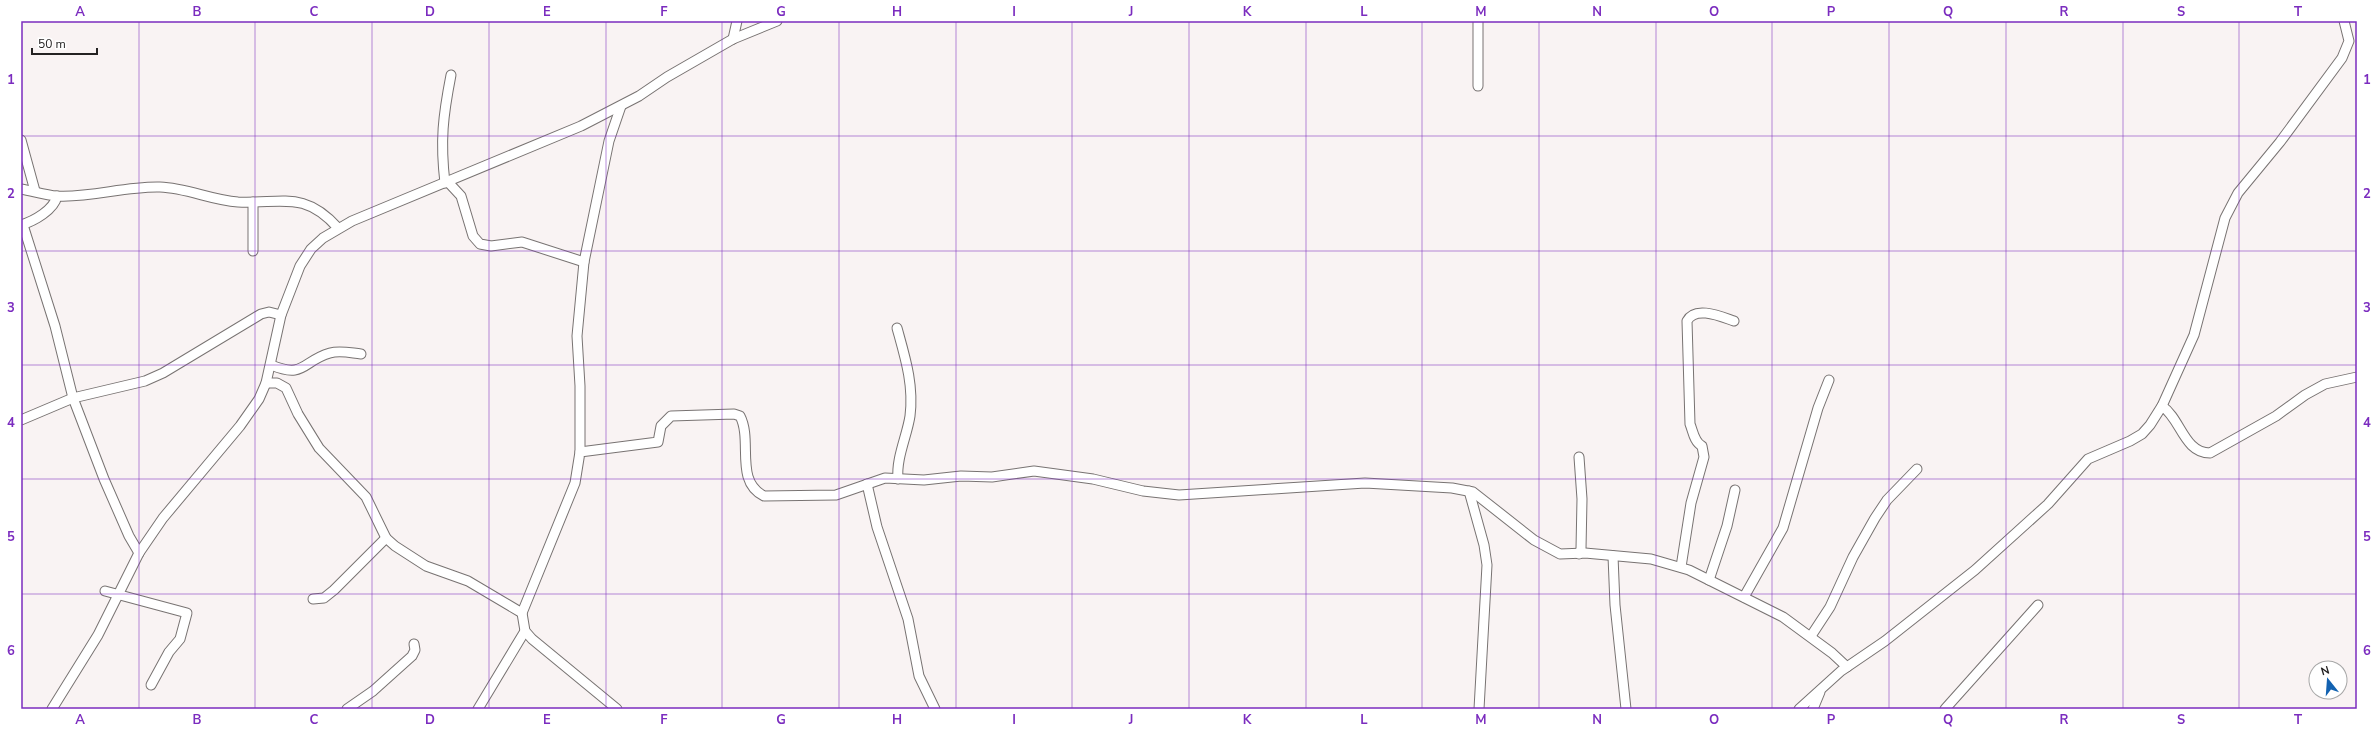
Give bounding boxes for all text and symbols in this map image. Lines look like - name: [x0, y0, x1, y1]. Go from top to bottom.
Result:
- text: A: [75, 3, 85, 21]
- text: B: [193, 3, 202, 21]
- text: C: [310, 3, 319, 21]
- text: D: [425, 3, 435, 21]
- text: E: [543, 3, 551, 21]
- text: F: [660, 3, 668, 21]
- text: G: [776, 3, 786, 21]
- text: H: [892, 3, 902, 21]
- text: I: [1012, 3, 1016, 21]
- text: J: [1128, 3, 1133, 21]
- text: K: [1243, 3, 1252, 21]
- text: L: [1360, 3, 1368, 21]
- text: M: [1475, 3, 1487, 21]
- text: N: [1592, 3, 1602, 21]
- text: O: [1709, 3, 1719, 21]
- text: P: [1827, 3, 1836, 21]
- text: Q: [1943, 3, 1953, 21]
- text: R: [2060, 3, 2069, 21]
- text: S: [2177, 3, 2185, 21]
- text: T: [2294, 3, 2303, 21]
- scale bar: [32, 30, 97, 56]
- text: 50 m: [38, 36, 66, 52]
- text: 1: [7, 71, 15, 89]
- text: 1: [2363, 71, 2371, 89]
- text: 2: [7, 185, 15, 203]
- text: 2: [2363, 185, 2371, 203]
- text: 3: [7, 299, 15, 317]
- text: 3: [2363, 299, 2371, 317]
- text: 4: [7, 414, 15, 432]
- text: 4: [2363, 414, 2371, 432]
- text: 5: [7, 528, 15, 546]
- text: 5: [2363, 528, 2371, 546]
- text: 6: [7, 642, 15, 660]
- text: 6: [2363, 642, 2371, 660]
- north arrow: [2308, 660, 2348, 700]
- text: N: [2319, 663, 2331, 679]
- text: A: [75, 711, 85, 729]
- text: B: [193, 711, 202, 729]
- text: C: [310, 711, 319, 729]
- text: D: [425, 711, 435, 729]
- text: E: [543, 711, 551, 729]
- text: F: [660, 711, 668, 729]
- text: G: [776, 711, 786, 729]
- text: H: [892, 711, 902, 729]
- text: I: [1012, 711, 1016, 729]
- text: J: [1128, 711, 1133, 729]
- text: K: [1243, 711, 1252, 729]
- text: L: [1360, 711, 1368, 729]
- text: M: [1475, 711, 1487, 729]
- text: N: [1592, 711, 1602, 729]
- text: O: [1709, 711, 1719, 729]
- text: P: [1827, 711, 1836, 729]
- text: Q: [1943, 711, 1953, 729]
- text: R: [2060, 711, 2069, 729]
- text: S: [2177, 711, 2185, 729]
- text: T: [2294, 711, 2303, 729]

